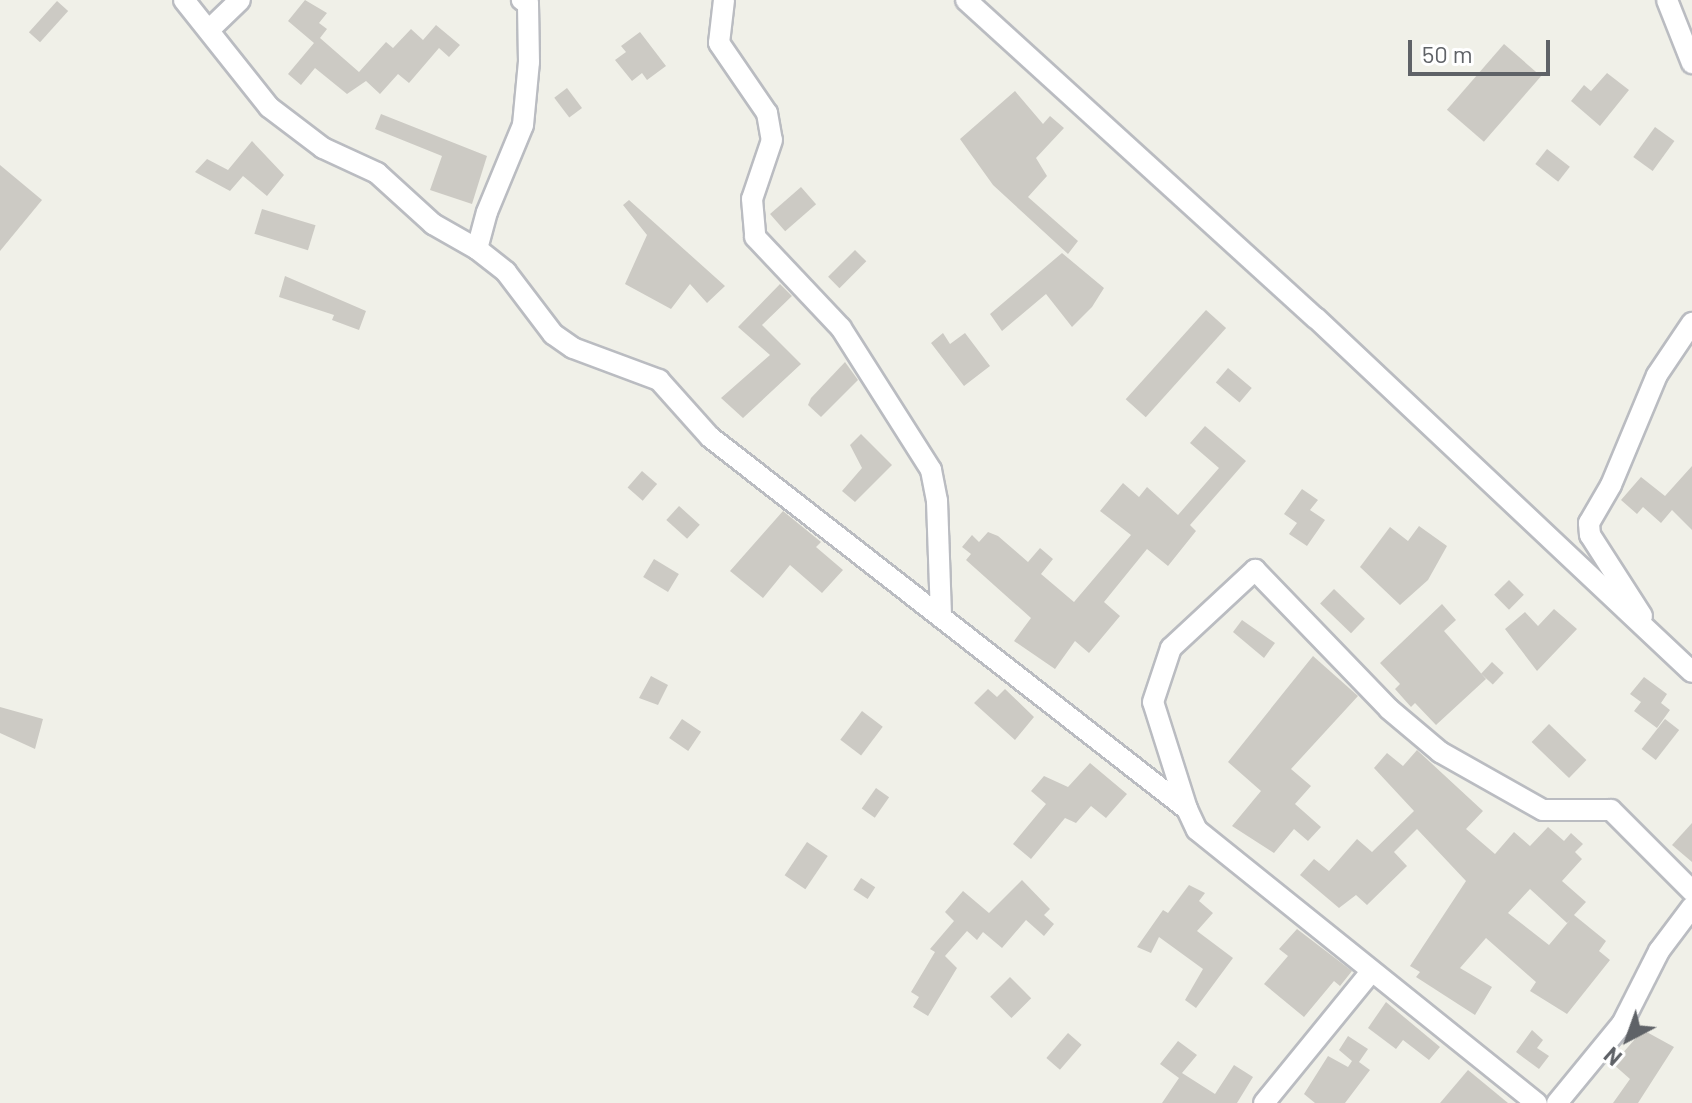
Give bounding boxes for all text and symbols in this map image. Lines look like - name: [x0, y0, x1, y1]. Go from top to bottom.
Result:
- scale bar: [1412, 24, 1554, 74]
- text: 50 m: [1422, 39, 1473, 68]
- north arrow: [1588, 999, 1668, 1079]
- text: N: [1598, 1043, 1626, 1072]

